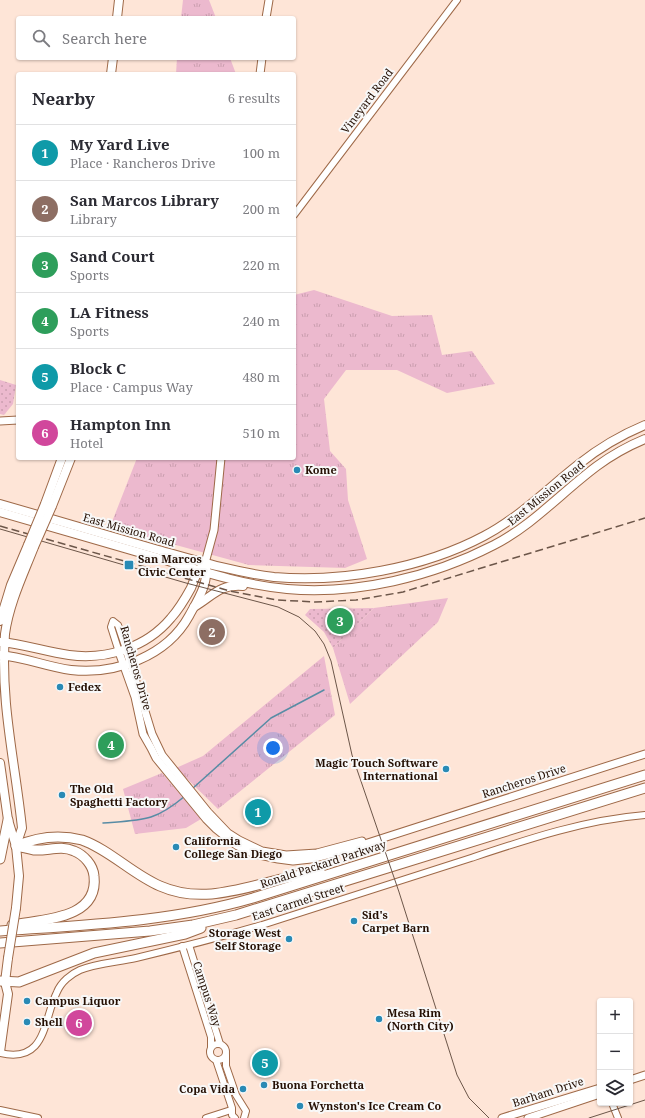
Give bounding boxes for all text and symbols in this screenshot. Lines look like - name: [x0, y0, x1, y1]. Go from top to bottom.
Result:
- search box: [16, 16, 296, 60]
- icon: search: [30, 27, 52, 49]
- text: Search here: [62, 28, 147, 48]
- street label: Vineyard Road: [337, 65, 396, 136]
- text: Nearby: [32, 87, 95, 110]
- text: 6 results: [228, 89, 280, 107]
- text: My Yard Live: [70, 134, 170, 154]
- text: 1: [41, 144, 49, 162]
- text: 100 m: [243, 144, 280, 162]
- text: Place · Rancheros Drive: [70, 154, 215, 172]
- text: San Marcos Library: [70, 190, 219, 210]
- text: 2: [41, 200, 49, 218]
- text: 200 m: [243, 200, 280, 218]
- text: Library: [70, 210, 117, 228]
- text: Sand Court: [70, 246, 155, 266]
- text: 3: [41, 256, 49, 274]
- text: 220 m: [243, 256, 280, 274]
- text: Sports: [70, 266, 109, 284]
- text: LA Fitness: [70, 302, 149, 322]
- text: 4: [41, 312, 49, 330]
- text: 240 m: [243, 312, 280, 330]
- text: Sports: [70, 322, 109, 340]
- text: Block C: [70, 358, 126, 378]
- text: 5: [41, 368, 49, 386]
- text: 480 m: [243, 368, 280, 386]
- text: Place · Campus Way: [70, 378, 193, 396]
- text: Hampton Inn: [70, 414, 171, 434]
- text: 6: [41, 424, 49, 442]
- text: 510 m: [243, 424, 280, 442]
- text: Hotel: [70, 434, 103, 452]
- street label: East Mission Road: [504, 457, 587, 528]
- place label: Kome: [305, 462, 337, 477]
- marker: Kome: [292, 465, 302, 475]
- street label: East Mission Road: [81, 509, 177, 550]
- place label: San Marcos Civic Center: [138, 551, 206, 579]
- marker: San Marcos Civic Center: [123, 559, 135, 571]
- pin: 3: [327, 606, 353, 636]
- pin: 2: [199, 617, 225, 647]
- street label: Rancheros Drive: [117, 624, 156, 712]
- place label: Fedex: [68, 679, 102, 694]
- marker: Fedex: [55, 682, 65, 692]
- pin: 4: [98, 730, 124, 760]
- your location: [263, 738, 283, 758]
- place label: Magic Touch Software International: [315, 755, 438, 783]
- street label: Rancheros Drive: [480, 760, 568, 801]
- marker: Magic Touch Software International: [441, 764, 451, 774]
- place label: The Old Spaghetti Factory: [70, 781, 168, 809]
- marker: The Old Spaghetti Factory: [57, 790, 67, 800]
- pin: 1: [245, 797, 271, 827]
- place label: California College San Diego: [184, 833, 282, 861]
- street label: Ronald Packard Parkway: [258, 836, 389, 891]
- marker: California College San Diego: [171, 842, 181, 852]
- street label: East Carmel Street: [250, 880, 346, 924]
- place label: Sid's Carpet Barn: [362, 907, 430, 935]
- marker: Sid's Carpet Barn: [349, 916, 359, 926]
- place label: Storage West Self Storage: [209, 925, 282, 953]
- marker: Storage West Self Storage: [284, 934, 294, 944]
- street label: Campus Way: [190, 959, 225, 1029]
- place label: Campus Liquor: [35, 993, 121, 1008]
- marker: Campus Liquor: [22, 996, 32, 1006]
- map controls: [597, 998, 633, 1106]
- button: +: [597, 998, 633, 1034]
- place label: Mesa Rim (North City): [387, 1005, 454, 1033]
- pin: 6: [66, 1008, 92, 1038]
- place label: Shell: [35, 1014, 63, 1029]
- marker: Mesa Rim (North City): [374, 1014, 384, 1024]
- marker: Shell: [22, 1017, 32, 1027]
- button: −: [597, 1034, 633, 1070]
- pin: 5: [252, 1048, 278, 1078]
- button: layers: [597, 1070, 633, 1106]
- street label: Barham Drive: [510, 1073, 585, 1110]
- place label: Buona Forchetta: [272, 1077, 365, 1092]
- marker: Buona Forchetta: [259, 1080, 269, 1090]
- place label: Copa Vida: [179, 1081, 235, 1096]
- marker: Copa Vida: [238, 1084, 248, 1094]
- place label: Wynston's Ice Cream Co: [308, 1098, 442, 1113]
- marker: Wynston's Ice Cream Co: [295, 1101, 305, 1111]

